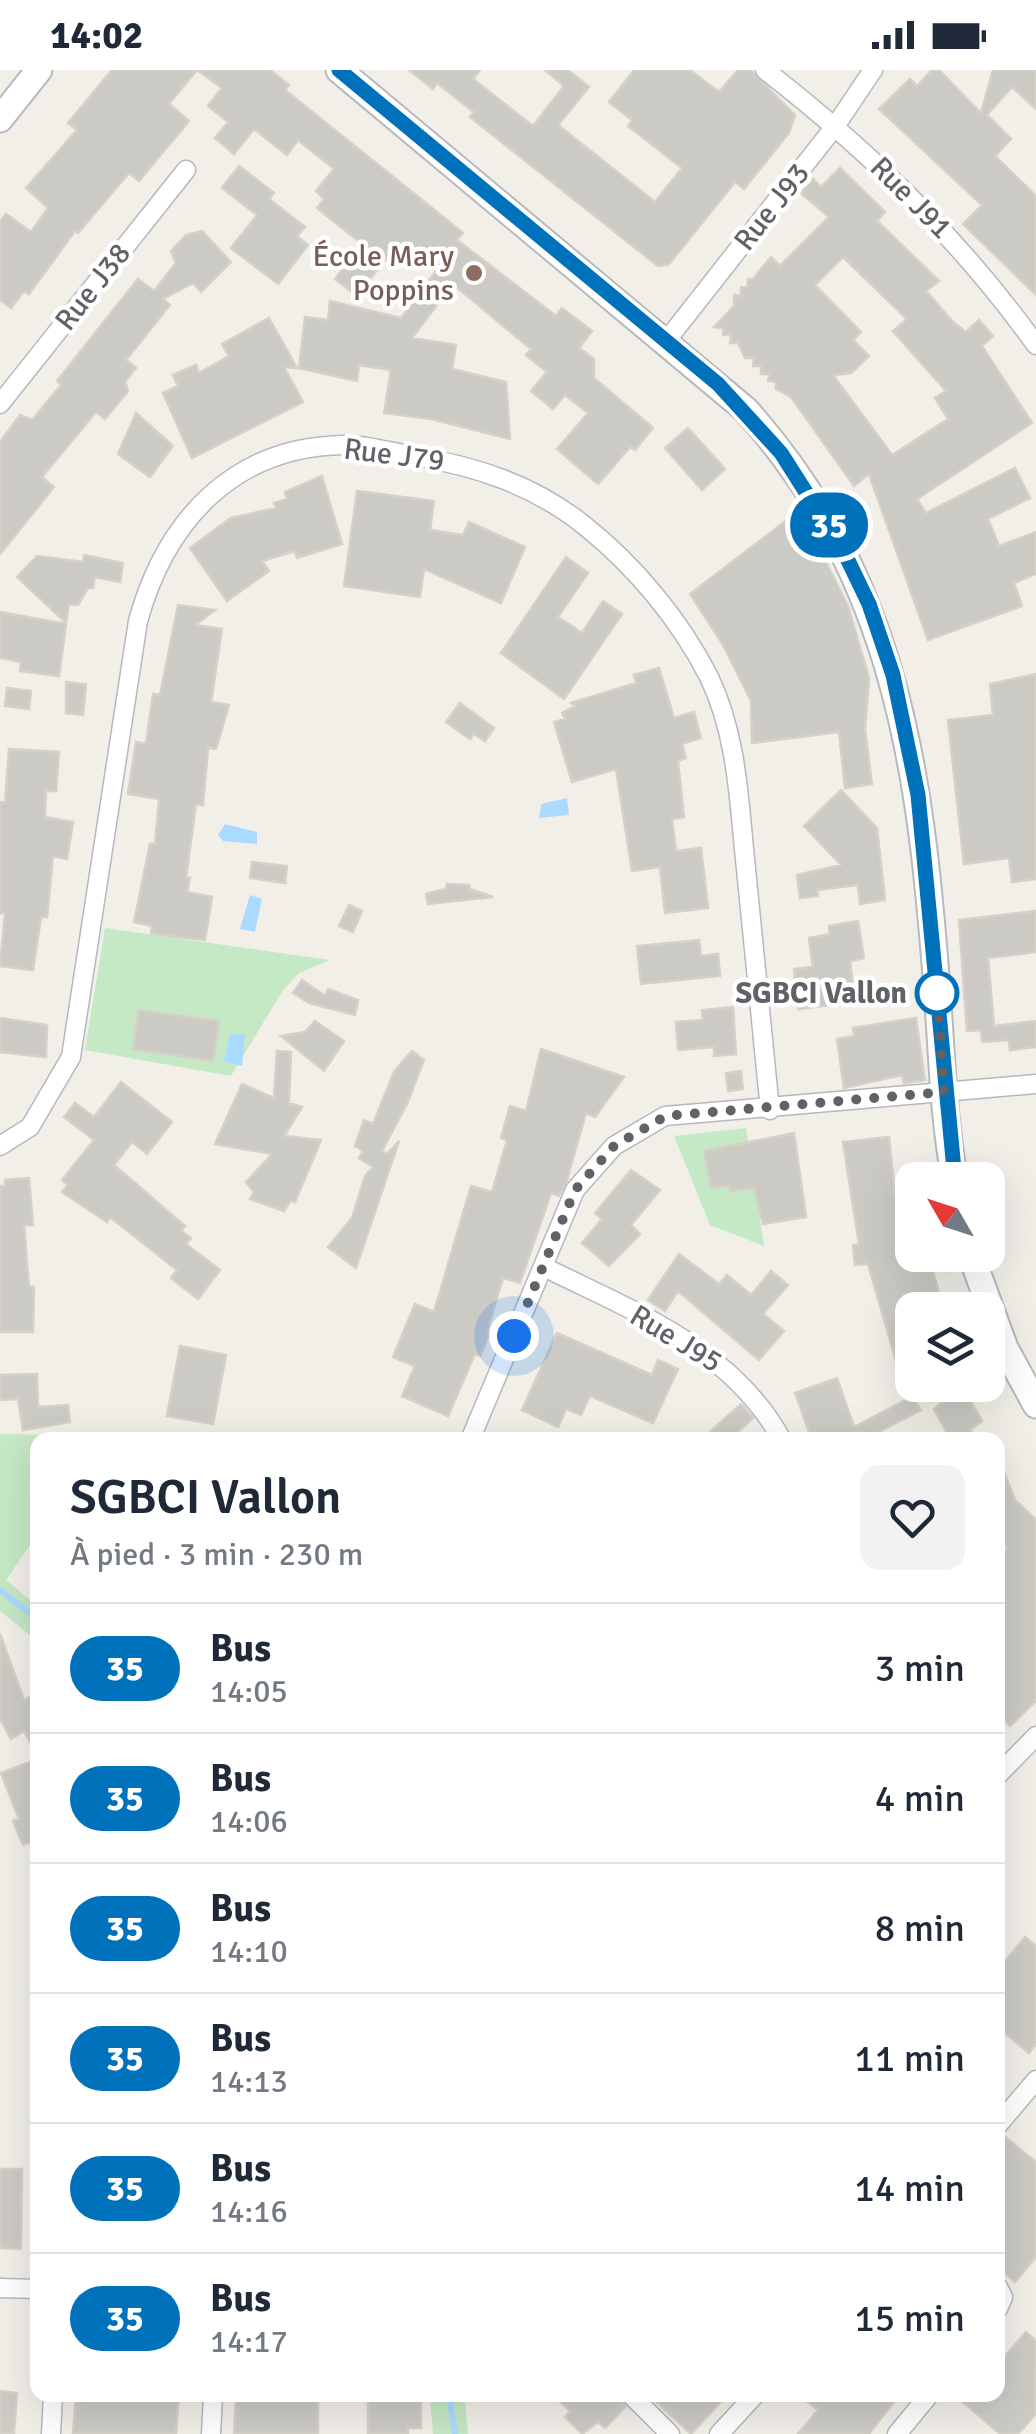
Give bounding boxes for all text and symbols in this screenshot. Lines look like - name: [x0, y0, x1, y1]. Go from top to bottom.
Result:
- text: 14:02: [50, 12, 143, 59]
- street label: Rue J91: [862, 149, 960, 247]
- street label: Rue J93: [726, 156, 818, 258]
- street label: Rue J38: [47, 236, 139, 338]
- place label: École Mary Poppins: [312, 238, 454, 309]
- marker: École Mary Poppins: [463, 262, 485, 284]
- street label: Rue J79: [342, 430, 446, 480]
- line badge: 35: [784, 492, 874, 558]
- text: 35: [810, 504, 848, 547]
- marker: SGBCI Vallon: [916, 972, 958, 1014]
- place label: SGBCI Vallon: [736, 975, 907, 1012]
- north arrow: [895, 1162, 1005, 1272]
- map controls: [895, 1162, 1005, 1402]
- button: layers: [895, 1292, 1005, 1402]
- street label: Rue J95: [623, 1297, 729, 1381]
- your location: [489, 1311, 539, 1361]
- button: heart: [860, 1465, 965, 1570]
- text: SGBCI Vallon: [70, 1468, 341, 1527]
- text: À pied · 3 min · 230 m: [70, 1535, 363, 1574]
- text: Bus: [210, 1625, 271, 1672]
- text: 3 min: [875, 1645, 965, 1692]
- text: 35: [106, 1647, 144, 1690]
- text: 14:05: [210, 1672, 288, 1711]
- text: Bus: [210, 1755, 271, 1802]
- text: 4 min: [875, 1775, 965, 1822]
- text: 35: [106, 1777, 144, 1820]
- text: 14:06: [210, 1802, 288, 1841]
- text: Bus: [210, 1885, 271, 1932]
- text: 8 min: [875, 1905, 965, 1952]
- text: 35: [106, 1907, 144, 1950]
- text: 14:10: [210, 1932, 288, 1971]
- text: Bus: [210, 2015, 271, 2062]
- text: 11 min: [854, 2035, 965, 2082]
- text: 35: [106, 2037, 144, 2080]
- text: 14:13: [210, 2062, 288, 2101]
- text: Bus: [210, 2145, 271, 2192]
- text: 14 min: [854, 2165, 965, 2212]
- text: 35: [106, 2167, 144, 2210]
- text: 14:16: [210, 2192, 288, 2231]
- text: Bus: [210, 2275, 271, 2322]
- text: 15 min: [854, 2295, 965, 2342]
- text: 35: [106, 2297, 144, 2340]
- text: 14:17: [210, 2322, 288, 2361]

